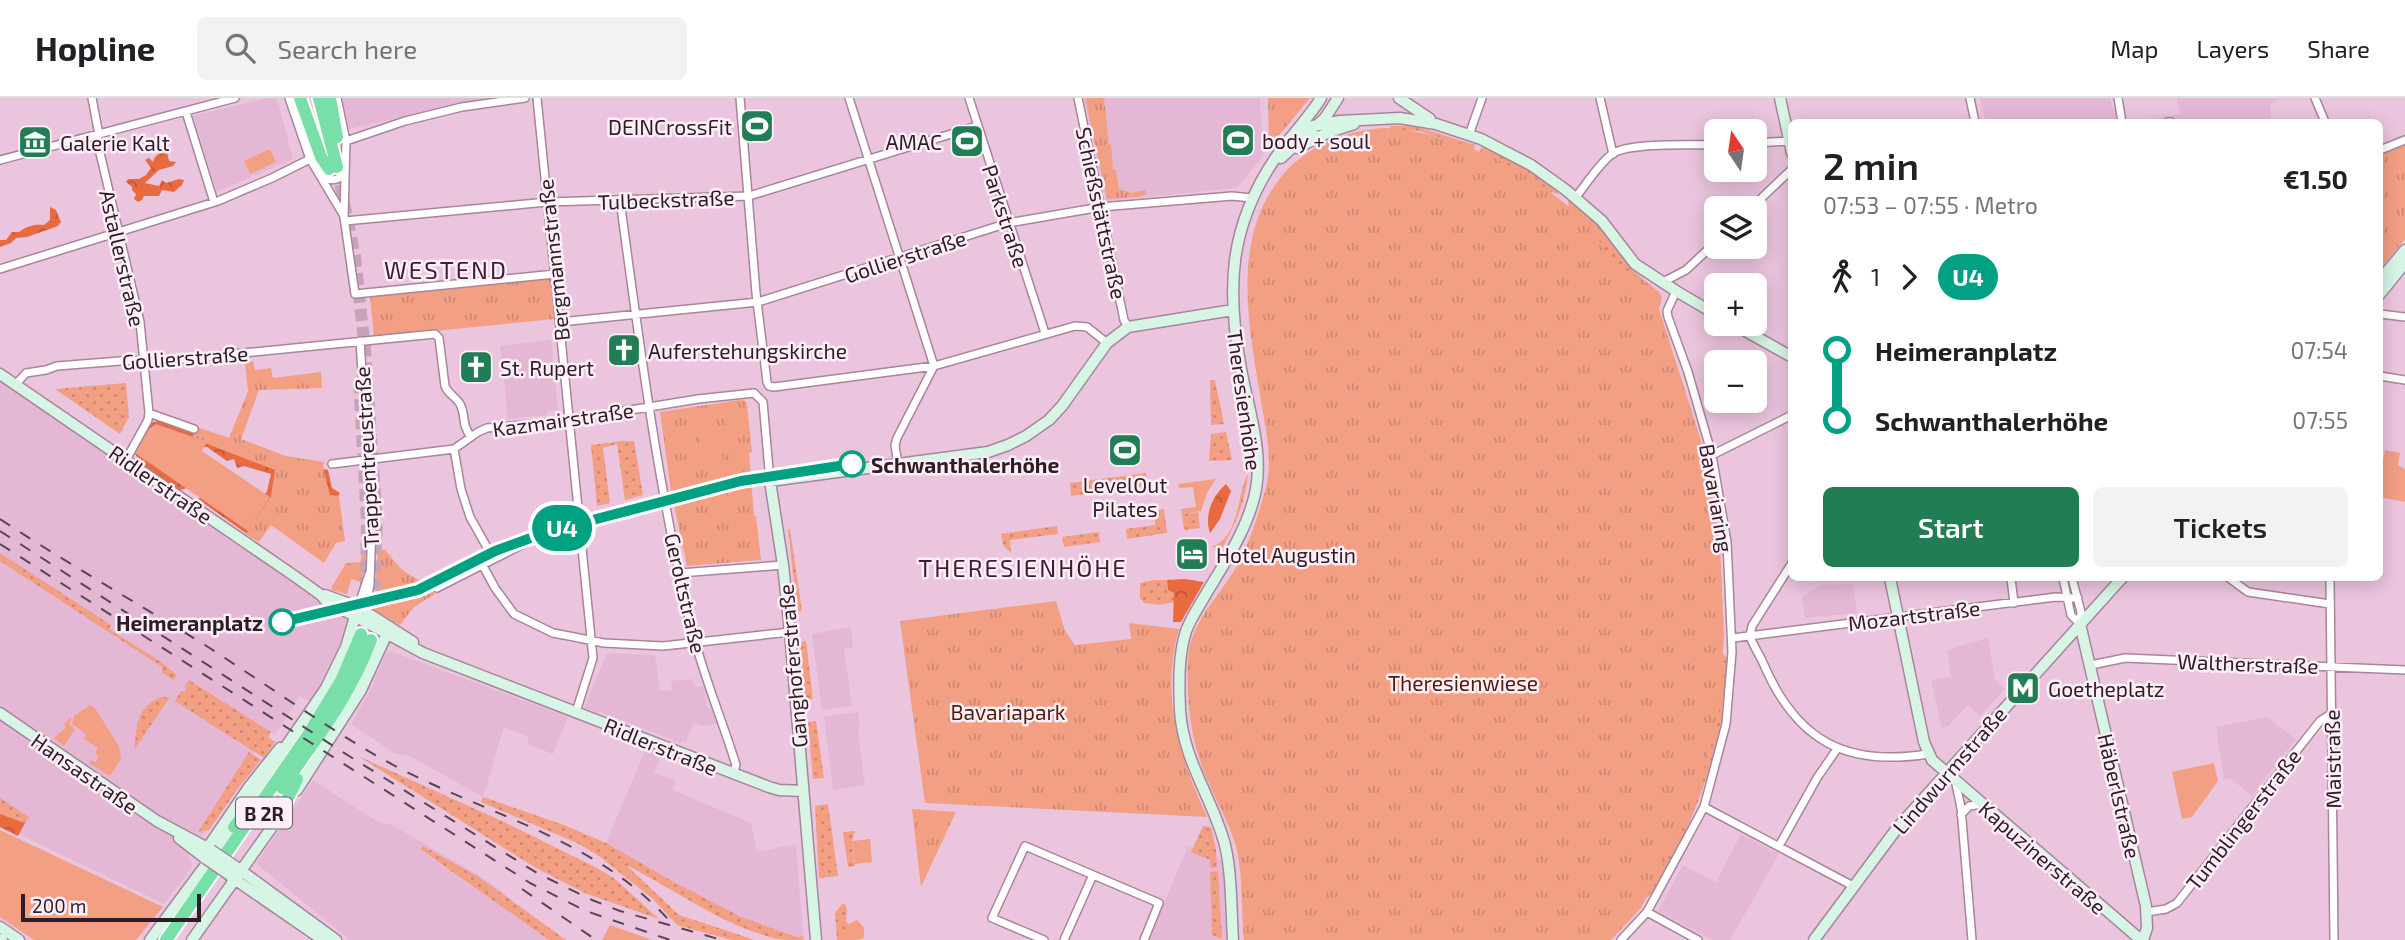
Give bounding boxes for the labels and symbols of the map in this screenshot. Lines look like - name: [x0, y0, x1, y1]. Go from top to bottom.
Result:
- sports icon: DEINCrossFit: [738, 107, 776, 145]
- place label: DEINCrossFit: [608, 114, 732, 139]
- north arrow: [1704, 119, 1768, 182]
- sports icon: body + soul: [1219, 121, 1257, 159]
- sports icon: AMAC: [948, 122, 986, 160]
- museum icon: Galerie Kalt: [16, 123, 54, 161]
- street label: Schießstättstraße: [1072, 125, 1132, 301]
- place label: body + soul: [1262, 128, 1371, 153]
- place label: AMAC: [886, 129, 942, 154]
- place label: Galerie Kalt: [60, 130, 170, 155]
- street label: Parkstraße: [978, 161, 1034, 271]
- street label: Bergmannstraße: [532, 178, 574, 342]
- street label: Tulbeckstraße: [597, 184, 735, 214]
- street label: Astallerstraße: [95, 187, 151, 329]
- street label: Gollierstraße: [841, 225, 969, 287]
- district label: WESTEND: [384, 255, 508, 284]
- street label: Theresienhöhe: [1223, 328, 1267, 472]
- church icon: Auferstehungskirche: [605, 331, 643, 369]
- place label: Auferstehungskirche: [648, 338, 847, 363]
- street label: Gollierstraße: [121, 340, 249, 374]
- church icon: St. Rupert: [457, 348, 495, 386]
- place label: St. Rupert: [500, 355, 594, 380]
- street label: Trappentreustraße: [349, 366, 383, 548]
- street label: Kazmairstraße: [491, 397, 635, 441]
- sports icon: LevelOut Pilates: [1106, 431, 1144, 469]
- street label: Ridlerstraße: [105, 439, 217, 529]
- street label: Bavariaring: [1695, 442, 1739, 555]
- marker: Schwanthalerhöhe: [839, 451, 865, 477]
- place label: Schwanthalerhöhe: [871, 452, 1059, 477]
- place label: LevelOut Pilates: [1083, 472, 1167, 521]
- line badge: U4: [530, 505, 594, 551]
- street label: Geroltstraße: [660, 530, 712, 656]
- hotel icon: Hotel Augustin: [1173, 535, 1211, 573]
- place label: Hotel Augustin: [1216, 542, 1356, 567]
- district label: THERESIENHÖHE: [918, 553, 1128, 582]
- street label: Ganghoferstraße: [772, 583, 812, 749]
- street label: Mozartstraße: [1846, 594, 1982, 636]
- marker: Heimeranplatz: [269, 609, 295, 635]
- place label: Heimeranplatz: [116, 610, 263, 635]
- street label: Waltherstraße: [2177, 648, 2319, 678]
- metro station icon: Goetheplatz: [2004, 669, 2042, 707]
- park label: Theresienwiese: [1388, 670, 1538, 695]
- place label: Goetheplatz: [2048, 676, 2165, 701]
- park label: Bavariapark: [950, 699, 1066, 724]
- street label: Lindwurmstraße: [1887, 701, 2011, 839]
- street label: Maistraße: [2319, 709, 2345, 809]
- street label: Ridlerstraße: [601, 712, 721, 780]
- street label: Hansastraße: [27, 727, 143, 819]
- street label: Häberlstraße: [2093, 731, 2147, 861]
- street label: Tumblingerstraße: [2180, 744, 2306, 894]
- street label: Kapuzinerstraße: [1974, 795, 2112, 919]
- road number: B 2R: [236, 798, 292, 828]
- scale bar: [21, 891, 201, 923]

